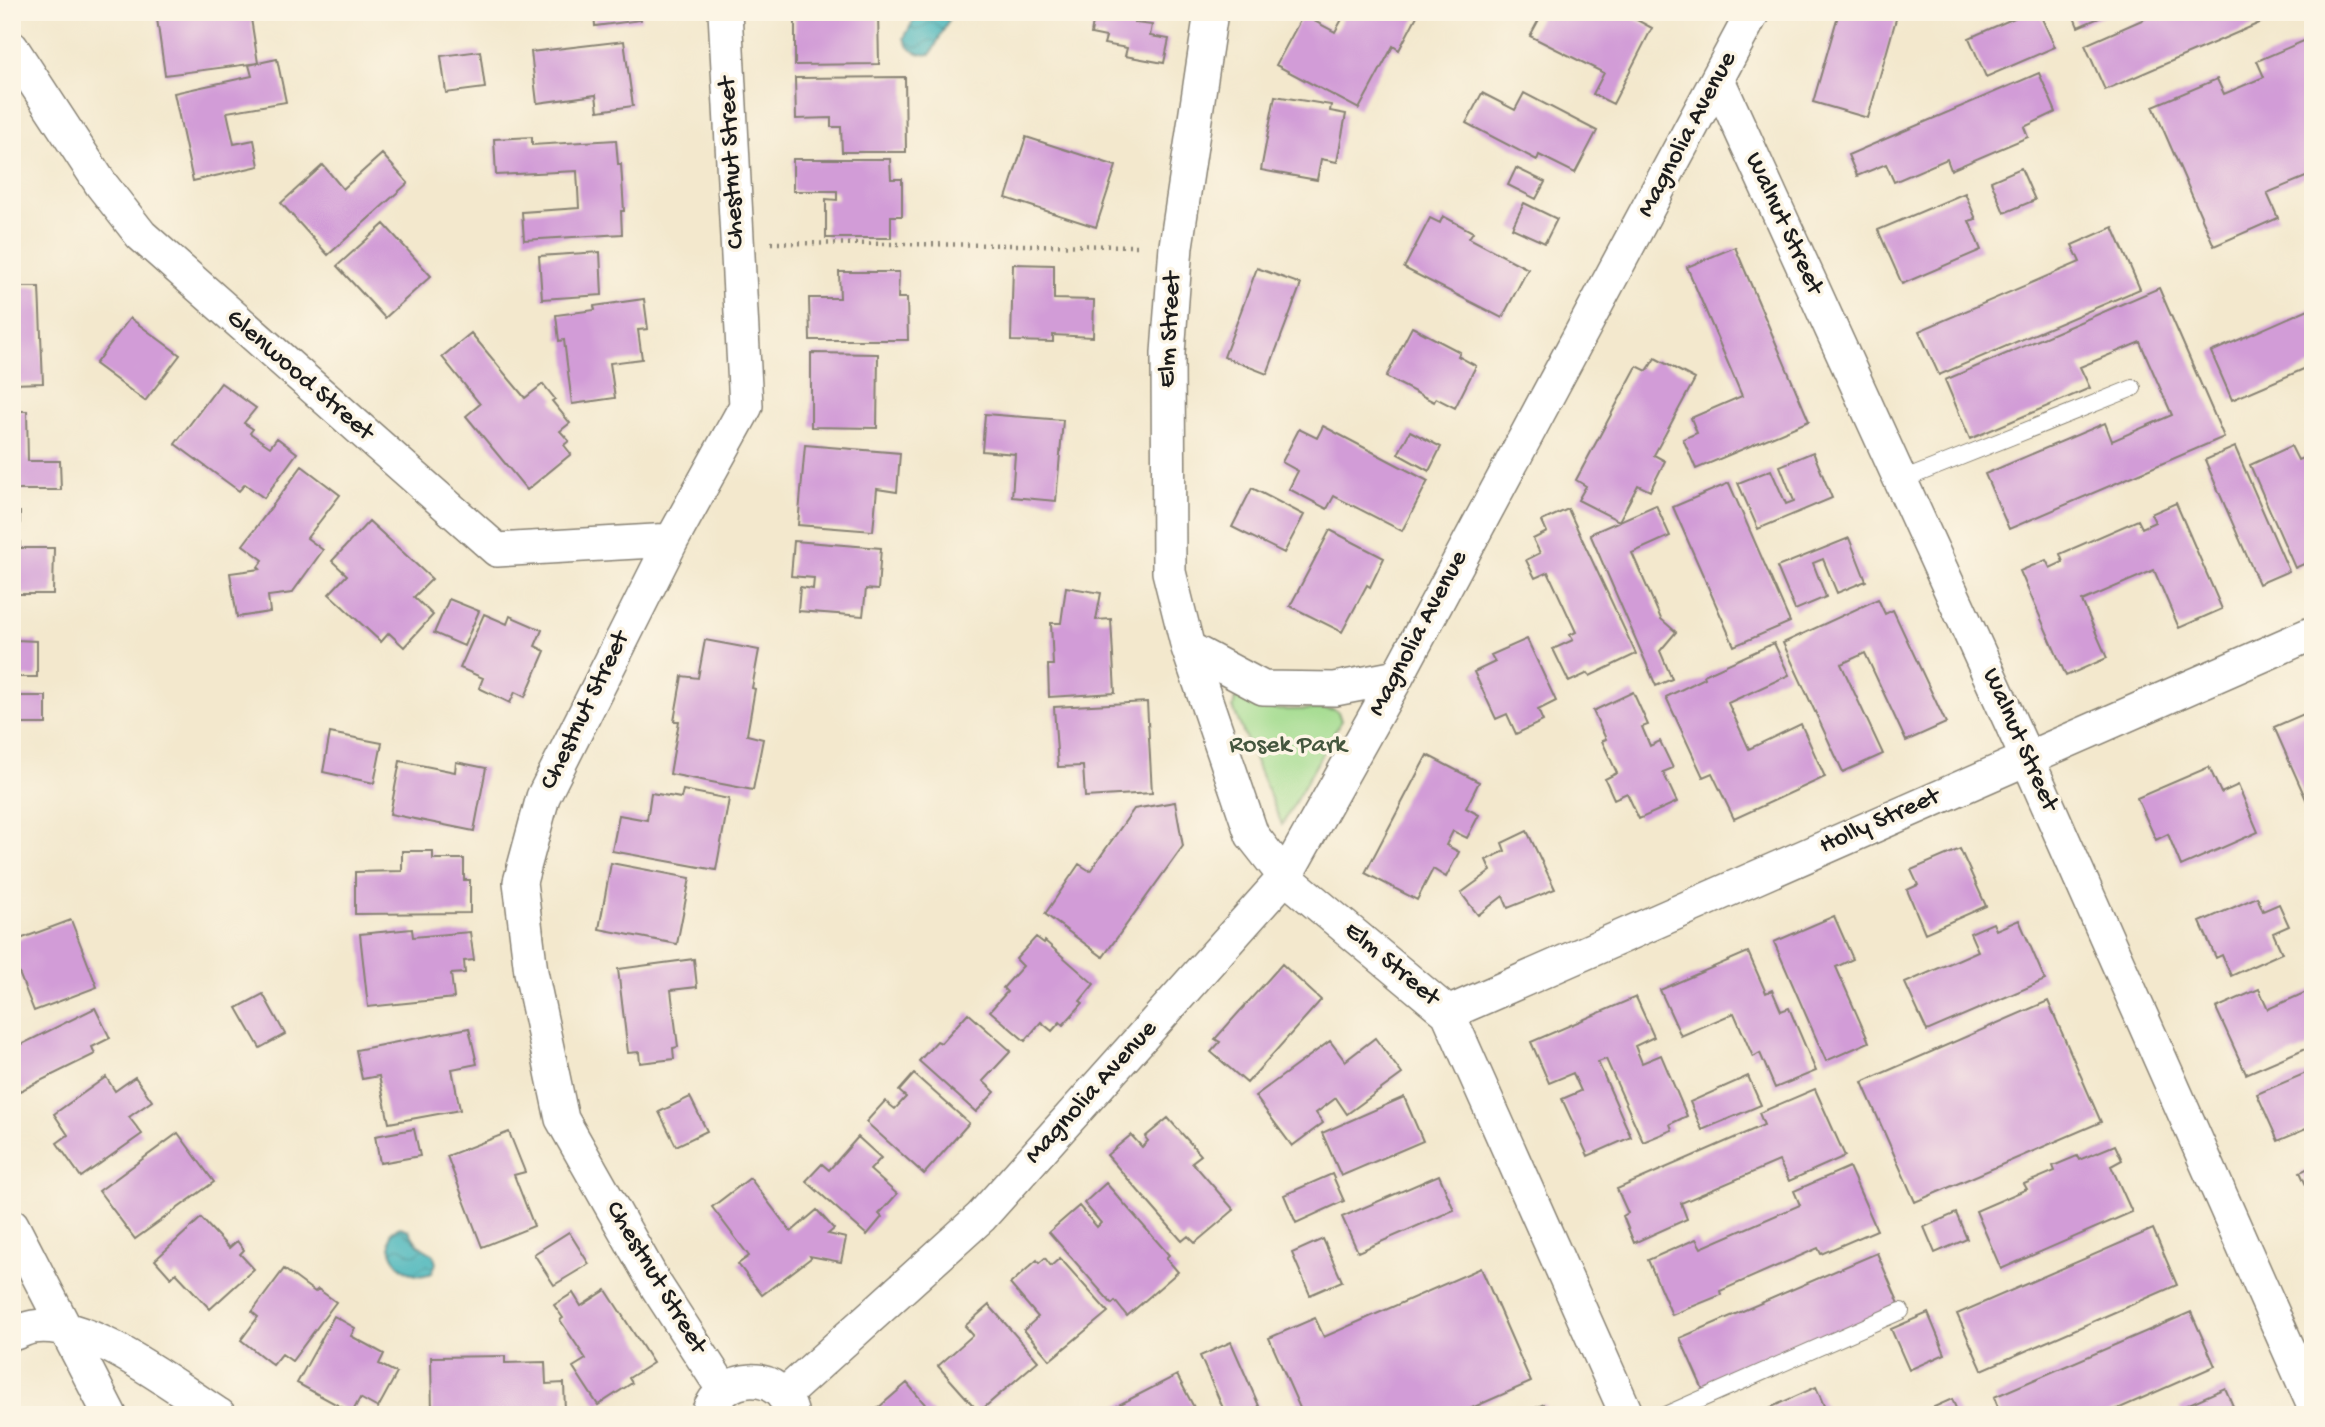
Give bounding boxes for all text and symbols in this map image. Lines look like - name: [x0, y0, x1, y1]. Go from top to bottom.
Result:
- street label: Magnolia Avenue: [1631, 46, 1745, 223]
- street label: Chestnut Street: [713, 74, 753, 250]
- street label: Walnut Street: [1737, 148, 1830, 302]
- street label: Elm Street: [1152, 269, 1190, 389]
- street label: Glenwood Street: [219, 303, 381, 450]
- street label: Magnolia Avenue: [1362, 545, 1476, 722]
- street label: Chestnut Street: [534, 625, 639, 795]
- street label: Walnut Street: [1974, 664, 2065, 818]
- park label: Rosek Park: [1229, 731, 1349, 762]
- street label: Holly Street: [1815, 781, 1947, 862]
- street label: Elm Street: [1337, 916, 1447, 1016]
- street label: Magnolia Avenue: [1019, 1014, 1165, 1171]
- street label: Chestnut Street: [597, 1196, 714, 1362]

